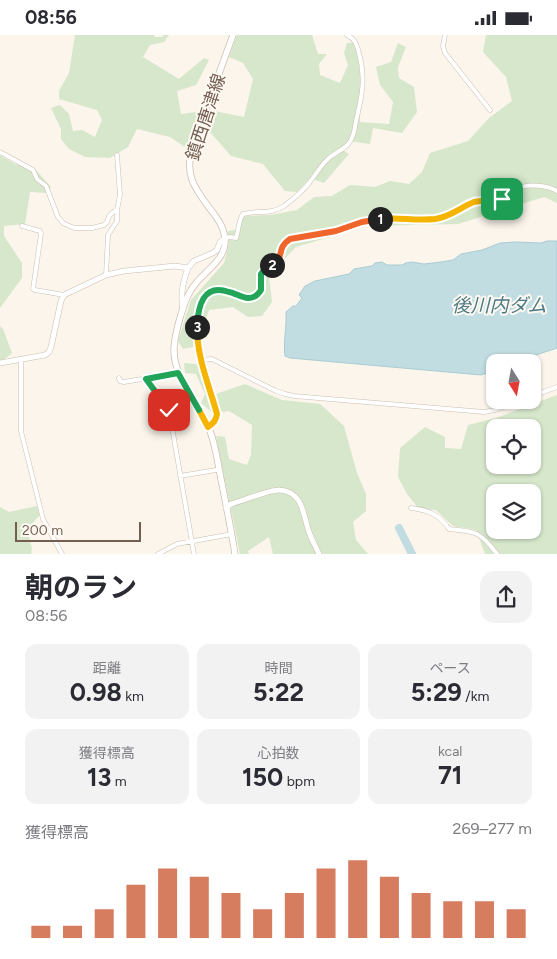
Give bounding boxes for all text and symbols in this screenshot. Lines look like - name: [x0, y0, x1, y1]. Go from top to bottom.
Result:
- text: 08:56: [25, 6, 77, 29]
- street label: 鎮西唐津線: [182, 71, 230, 163]
- pin: [481, 178, 523, 220]
- icon: arrive: [488, 185, 516, 213]
- pin: 1: [368, 207, 392, 231]
- text: 1: [378, 211, 383, 228]
- pin: 2: [260, 253, 284, 277]
- text: 2: [268, 257, 277, 274]
- water label: 後川内ダム: [451, 294, 547, 317]
- pin: 3: [184, 315, 210, 339]
- text: 3: [194, 319, 201, 336]
- north arrow: [486, 354, 541, 409]
- map controls: [486, 354, 541, 539]
- pin: [148, 389, 190, 431]
- icon: check: [155, 396, 183, 424]
- button: locate: [486, 419, 541, 474]
- button: layers: [486, 484, 541, 539]
- scale bar: [15, 519, 141, 542]
- text: 200 m: [22, 522, 63, 539]
- text: 朝のラン: [25, 570, 137, 604]
- button: share: [480, 571, 532, 623]
- text: 08:56: [25, 606, 67, 625]
- text: 距離: [93, 660, 121, 677]
- text: 時間: [264, 660, 292, 677]
- text: ペース: [430, 660, 471, 677]
- text: 0.98: [70, 677, 122, 707]
- text: 5:22: [253, 677, 304, 707]
- text: 5:29: [411, 677, 462, 707]
- text: km: [122, 688, 144, 705]
- text: /km: [462, 688, 489, 705]
- text: kcal: [438, 743, 462, 760]
- text: 獲得標高: [79, 745, 135, 762]
- text: 心拍数: [257, 745, 299, 762]
- text: 71: [438, 760, 462, 790]
- text: 13: [87, 762, 111, 792]
- text: 150: [242, 762, 283, 792]
- text: m: [111, 773, 127, 790]
- text: bpm: [283, 773, 315, 790]
- text: 269–277 m: [452, 819, 532, 838]
- text: 獲得標高: [25, 823, 89, 842]

